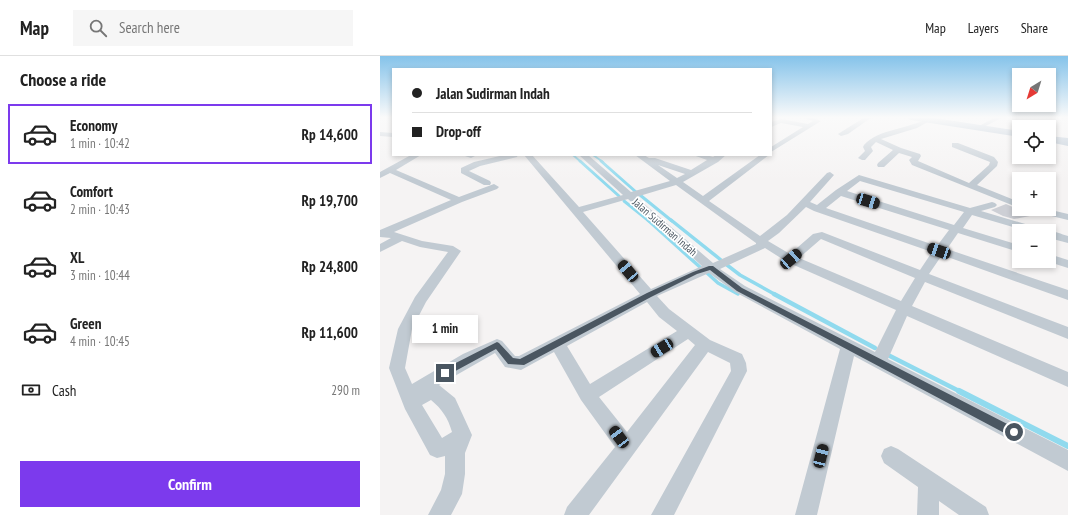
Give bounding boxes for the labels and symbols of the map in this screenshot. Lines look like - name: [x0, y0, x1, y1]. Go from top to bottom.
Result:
- north arrow: [1012, 68, 1056, 112]
- car: [855, 192, 881, 210]
- street label: Jalan Sudirman Indah: [629, 195, 700, 259]
- car: [926, 241, 952, 261]
- car: [778, 247, 804, 271]
- car: [616, 258, 640, 284]
- callout: 1 min: [412, 315, 478, 343]
- car: [649, 337, 675, 359]
- route end: [436, 364, 454, 382]
- route start: [1005, 423, 1023, 441]
- car: [607, 424, 631, 450]
- car: [812, 443, 830, 469]

